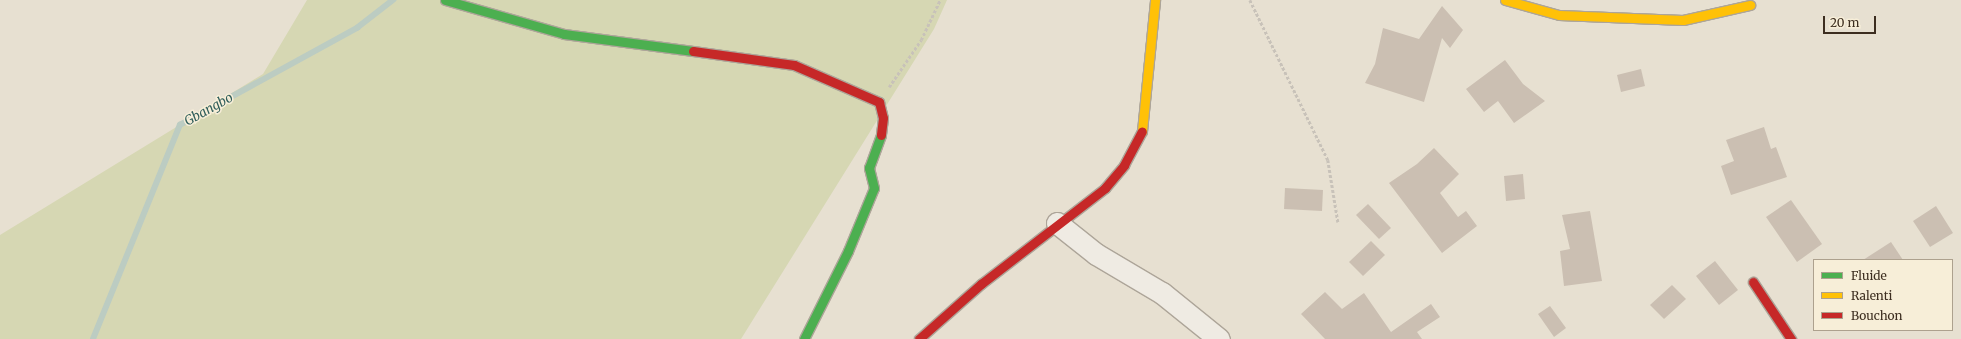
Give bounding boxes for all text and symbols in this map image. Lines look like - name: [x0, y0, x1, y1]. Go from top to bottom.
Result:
- scale bar: [1825, 8, 1878, 34]
- text: 20 m: [1830, 15, 1859, 30]
- water label: Gbangbo: [182, 90, 236, 130]
- legend: [1813, 259, 1953, 331]
- text: Fluide: [1851, 268, 1887, 283]
- text: Ralenti: [1851, 288, 1892, 303]
- text: Bouchon: [1851, 308, 1903, 323]

